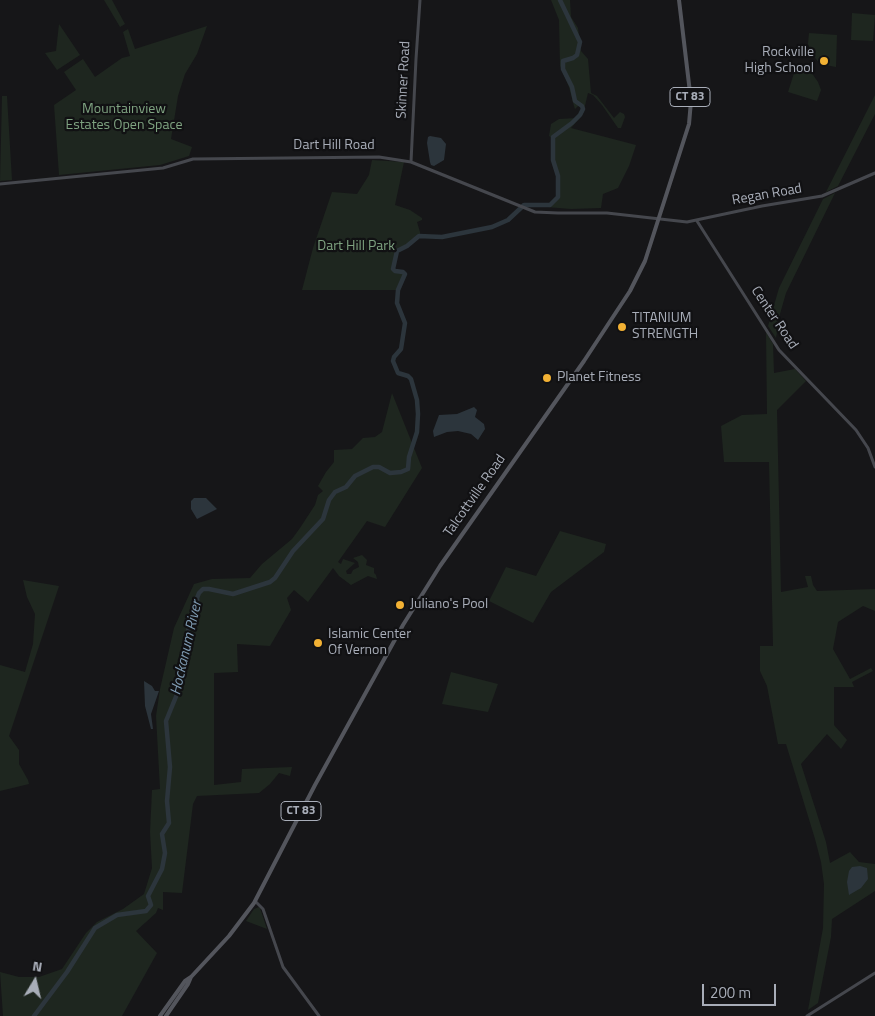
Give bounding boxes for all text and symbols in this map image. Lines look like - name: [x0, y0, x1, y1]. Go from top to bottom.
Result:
- street label: Skinner Road: [394, 41, 414, 119]
- place label: Rockville High School: [744, 45, 814, 78]
- marker: Rockville High School: [818, 55, 830, 67]
- road number: CT 83: [670, 88, 710, 106]
- park label: Mountainview Estates Open Space: [65, 102, 183, 134]
- street label: Dart Hill Road: [293, 138, 375, 154]
- street label: Regan Road: [731, 181, 803, 209]
- park label: Dart Hill Park: [317, 239, 395, 255]
- street label: Center Road: [747, 283, 801, 353]
- place label: TITANIUM STRENGTH: [632, 311, 698, 344]
- marker: TITANIUM STRENGTH: [616, 321, 628, 333]
- place label: Planet Fitness: [557, 370, 641, 386]
- marker: Planet Fitness: [541, 372, 553, 384]
- street label: Talcottville Road: [441, 452, 509, 540]
- place label: Juliano's Pool: [410, 597, 488, 613]
- water label: Hockanum River: [167, 599, 207, 697]
- marker: Juliano's Pool: [394, 599, 406, 611]
- place label: Islamic Center Of Vernon: [328, 627, 411, 660]
- marker: Islamic Center Of Vernon: [312, 637, 324, 649]
- road number: CT 83: [281, 801, 321, 820]
- text: N: [31, 955, 44, 977]
- north arrow: [10, 956, 60, 1006]
- scale bar: [705, 974, 779, 1006]
- text: 200 m: [710, 981, 751, 1004]

